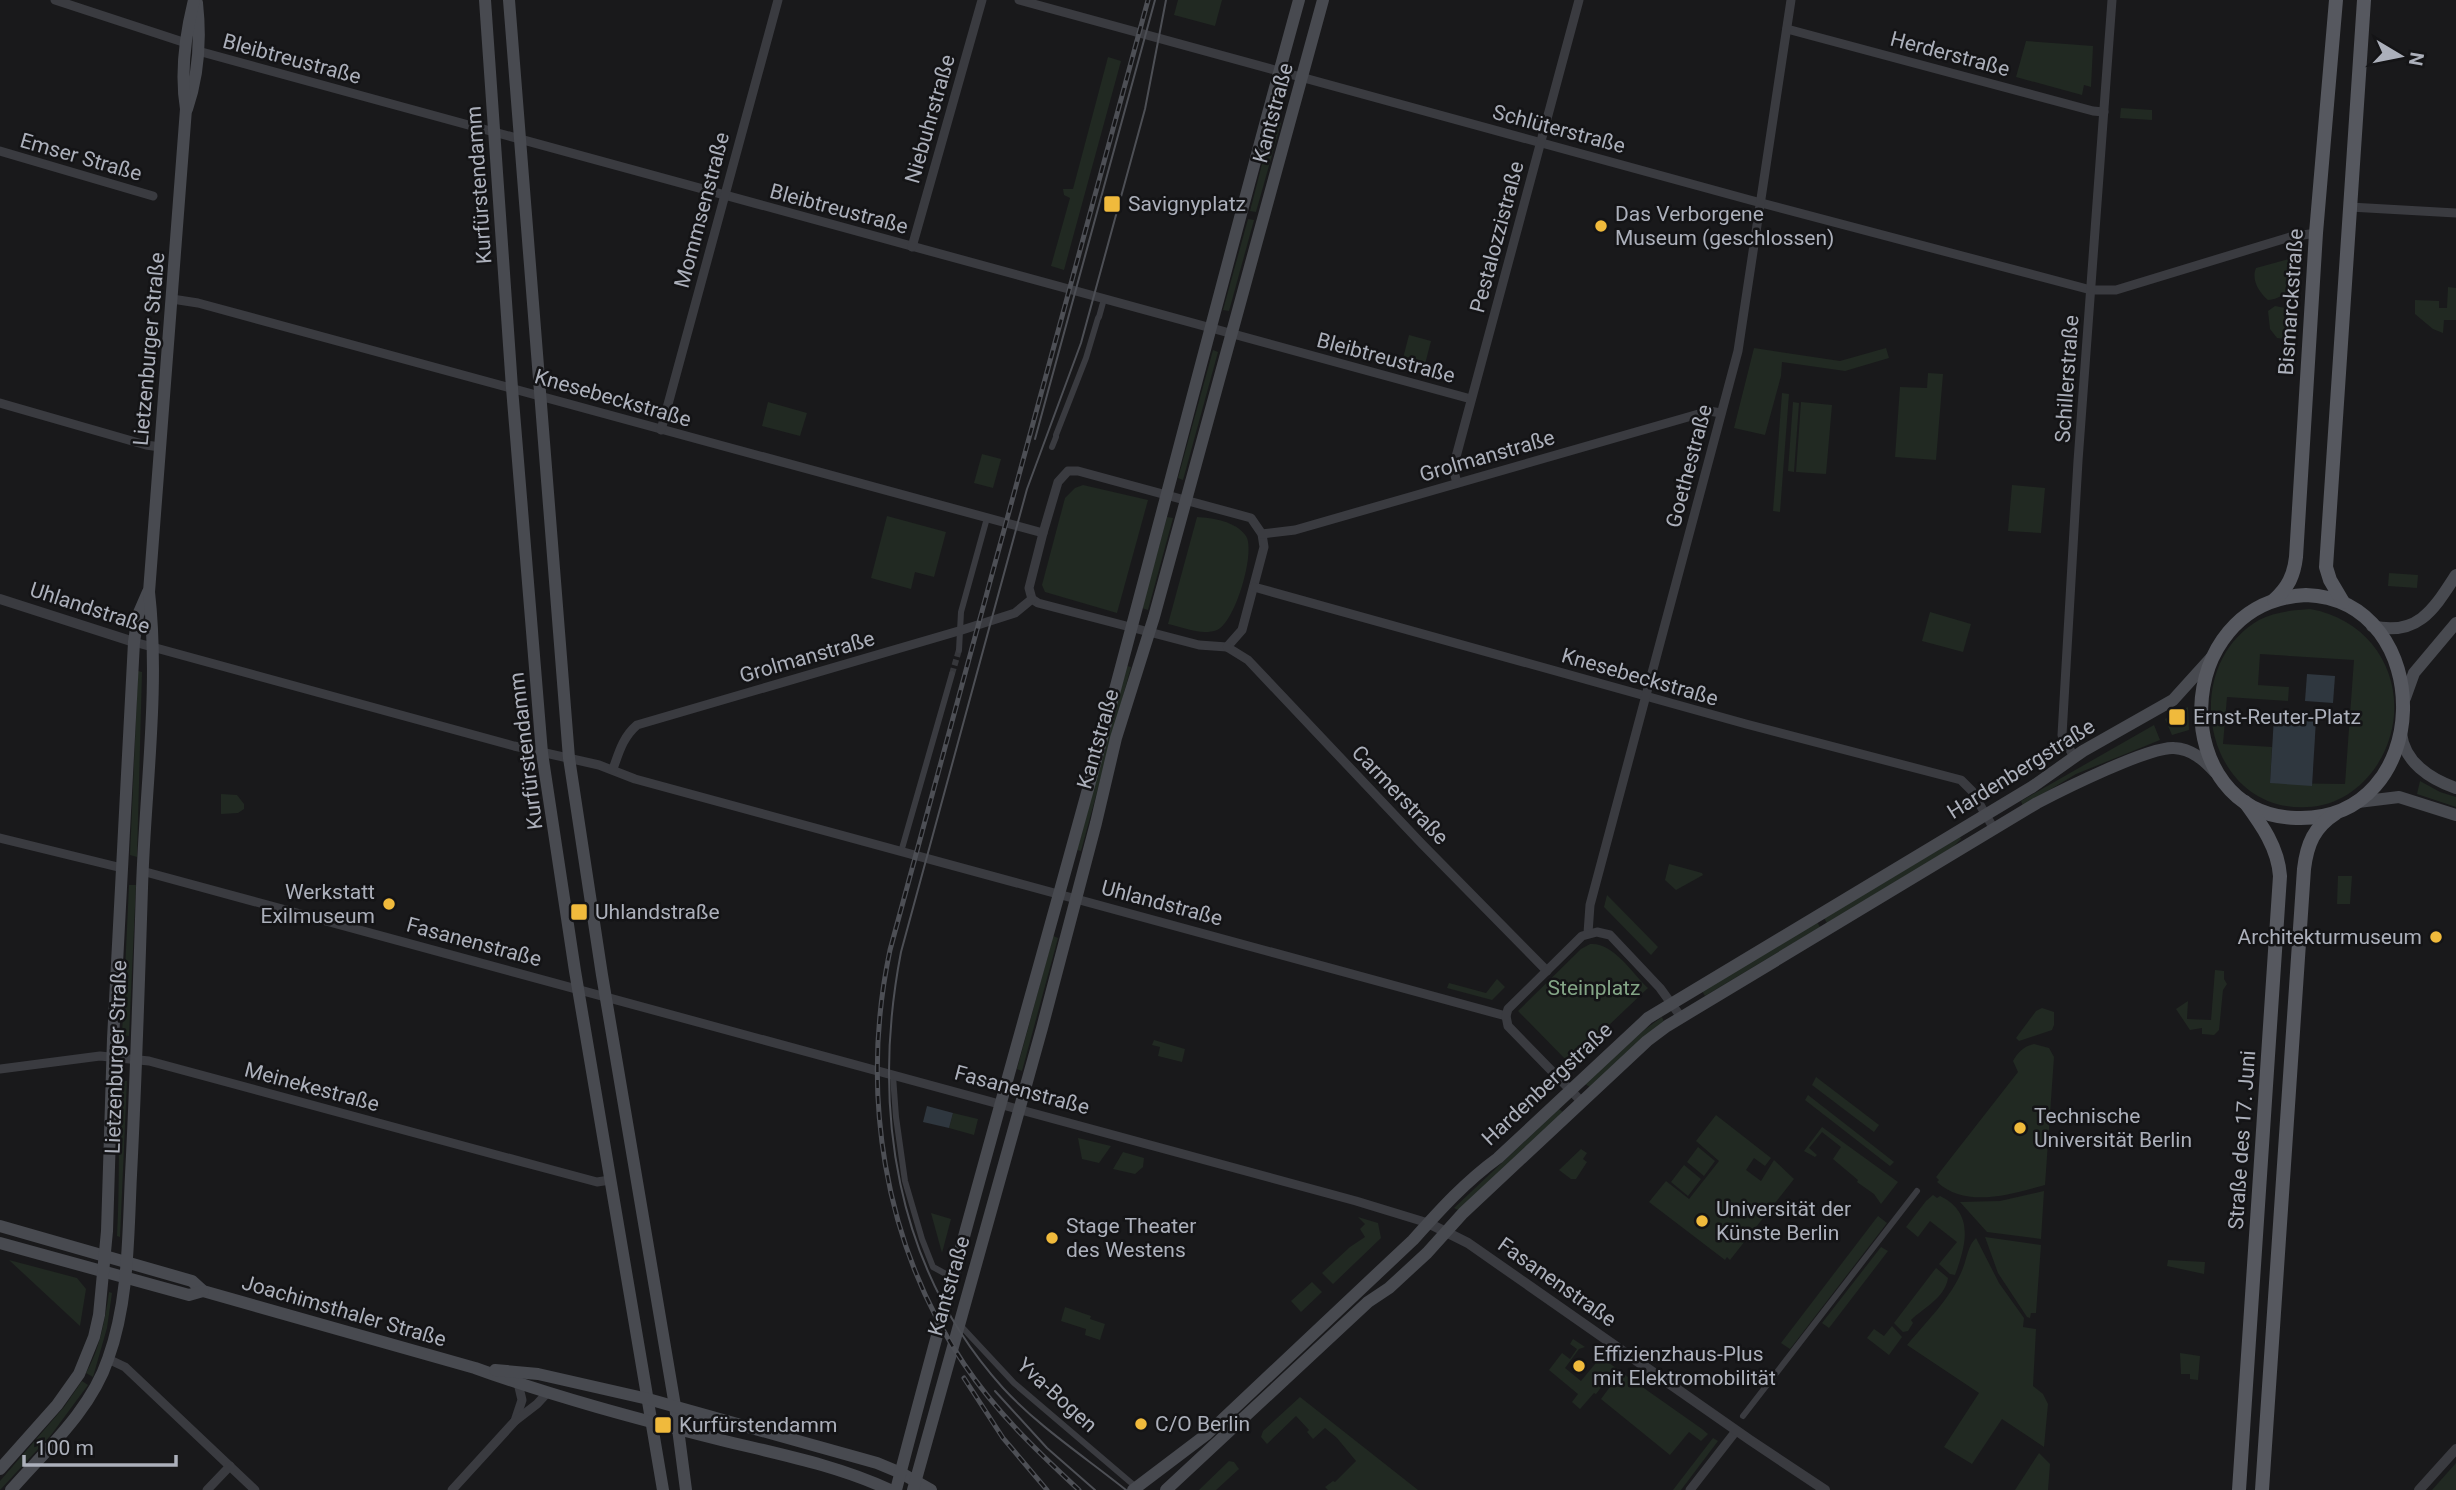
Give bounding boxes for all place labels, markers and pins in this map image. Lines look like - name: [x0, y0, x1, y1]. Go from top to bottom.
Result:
- place label: Savignyplatz: [1128, 192, 1246, 216]
- marker: Savignyplatz: [1102, 194, 1122, 214]
- place label: Das Verborgene Museum (geschlossen): [1615, 202, 1834, 250]
- marker: Das Verborgene Museum (geschlossen): [1593, 218, 1609, 234]
- place label: Ernst-Reuter-Platz: [2193, 705, 2361, 729]
- marker: Ernst-Reuter-Platz: [2167, 707, 2187, 727]
- place label: Werkstatt Exilmuseum: [260, 880, 375, 928]
- marker: Werkstatt Exilmuseum: [381, 896, 397, 912]
- place label: Uhlandstraße: [595, 900, 720, 924]
- marker: Uhlandstraße: [569, 902, 589, 922]
- place label: Architekturmuseum: [2238, 925, 2422, 949]
- marker: Architekturmuseum: [2428, 929, 2444, 945]
- place label: Technische Universität Berlin: [2034, 1104, 2192, 1152]
- marker: Technische Universität Berlin: [2012, 1120, 2028, 1136]
- place label: Universität der Künste Berlin: [1716, 1197, 1851, 1245]
- marker: Universität der Künste Berlin: [1694, 1213, 1710, 1229]
- place label: Stage Theater des Westens: [1066, 1214, 1196, 1262]
- marker: Stage Theater des Westens: [1044, 1230, 1060, 1246]
- place label: Effizienzhaus-Plus mit Elektromobilität: [1593, 1342, 1776, 1390]
- marker: Effizienzhaus-Plus mit Elektromobilität: [1571, 1358, 1587, 1374]
- place label: C/O Berlin: [1155, 1412, 1250, 1436]
- place label: Kurfürstendamm: [679, 1413, 837, 1437]
- marker: Kurfürstendamm: [653, 1415, 673, 1435]
- marker: C/O Berlin: [1133, 1416, 1149, 1432]

